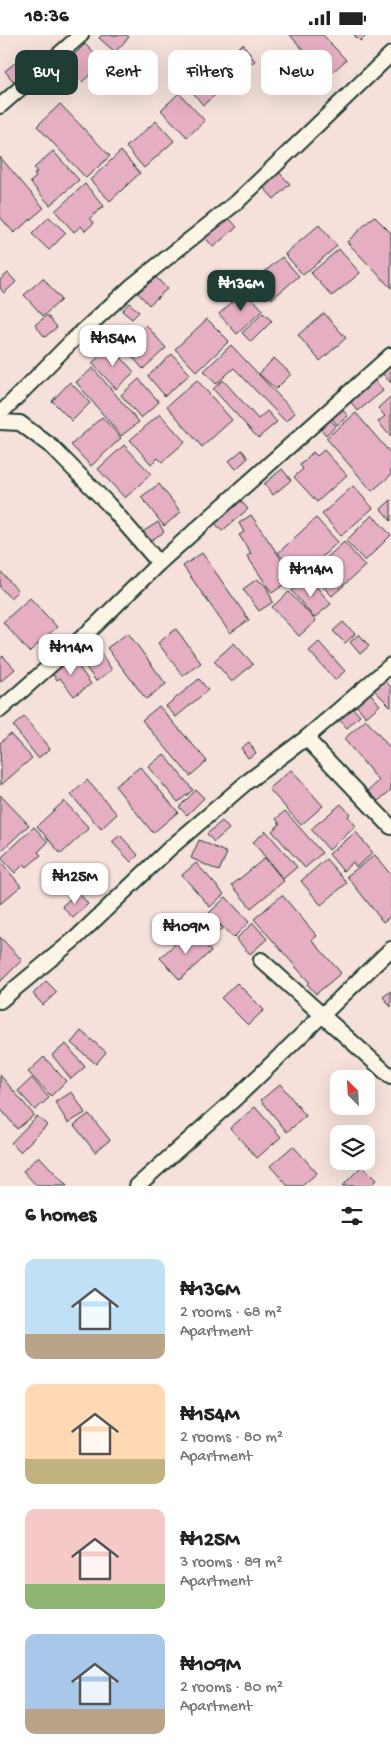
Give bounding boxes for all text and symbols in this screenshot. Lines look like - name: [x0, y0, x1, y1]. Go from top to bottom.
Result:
- text: 18:36: [25, 6, 69, 29]
- chip: Buy: [15, 50, 78, 95]
- chip: Rent: [88, 50, 158, 95]
- chip: Filters: [168, 50, 251, 95]
- chip: New: [261, 50, 332, 95]
- pin: ₦136M: [206, 269, 276, 312]
- text: ₦136M: [218, 276, 264, 295]
- pin: ₦154M: [78, 325, 148, 367]
- text: ₦154M: [90, 331, 136, 350]
- pin: ₦114M: [276, 555, 346, 598]
- text: ₦114M: [289, 562, 333, 581]
- pin: ₦114M: [36, 633, 106, 676]
- text: ₦114M: [49, 640, 93, 659]
- pin: ₦125M: [40, 863, 110, 905]
- text: ₦125M: [52, 869, 98, 888]
- pin: ₦109M: [151, 913, 221, 955]
- text: ₦109M: [163, 919, 209, 938]
- north arrow: [330, 1070, 375, 1115]
- map controls: [330, 1070, 375, 1170]
- button: layers: [330, 1125, 375, 1170]
- icon: filters: [338, 1202, 366, 1230]
- text: 6 homes: [25, 1204, 96, 1229]
- icon: home: [65, 1279, 125, 1339]
- text: ₦136M: [180, 1279, 240, 1304]
- text: 2 rooms · 68 m²: [180, 1304, 282, 1323]
- text: Apartment: [180, 1323, 252, 1342]
- icon: home: [65, 1404, 125, 1464]
- text: ₦154M: [180, 1404, 239, 1429]
- text: 2 rooms · 80 m²: [180, 1429, 283, 1448]
- text: Apartment: [180, 1448, 252, 1467]
- icon: home: [65, 1529, 125, 1589]
- text: ₦125M: [180, 1529, 240, 1554]
- text: 3 rooms · 89 m²: [180, 1554, 282, 1573]
- text: Apartment: [180, 1573, 252, 1592]
- icon: home: [65, 1654, 125, 1714]
- text: ₦109M: [180, 1654, 241, 1679]
- text: 2 rooms · 80 m²: [180, 1679, 283, 1698]
- text: Apartment: [180, 1698, 252, 1717]

